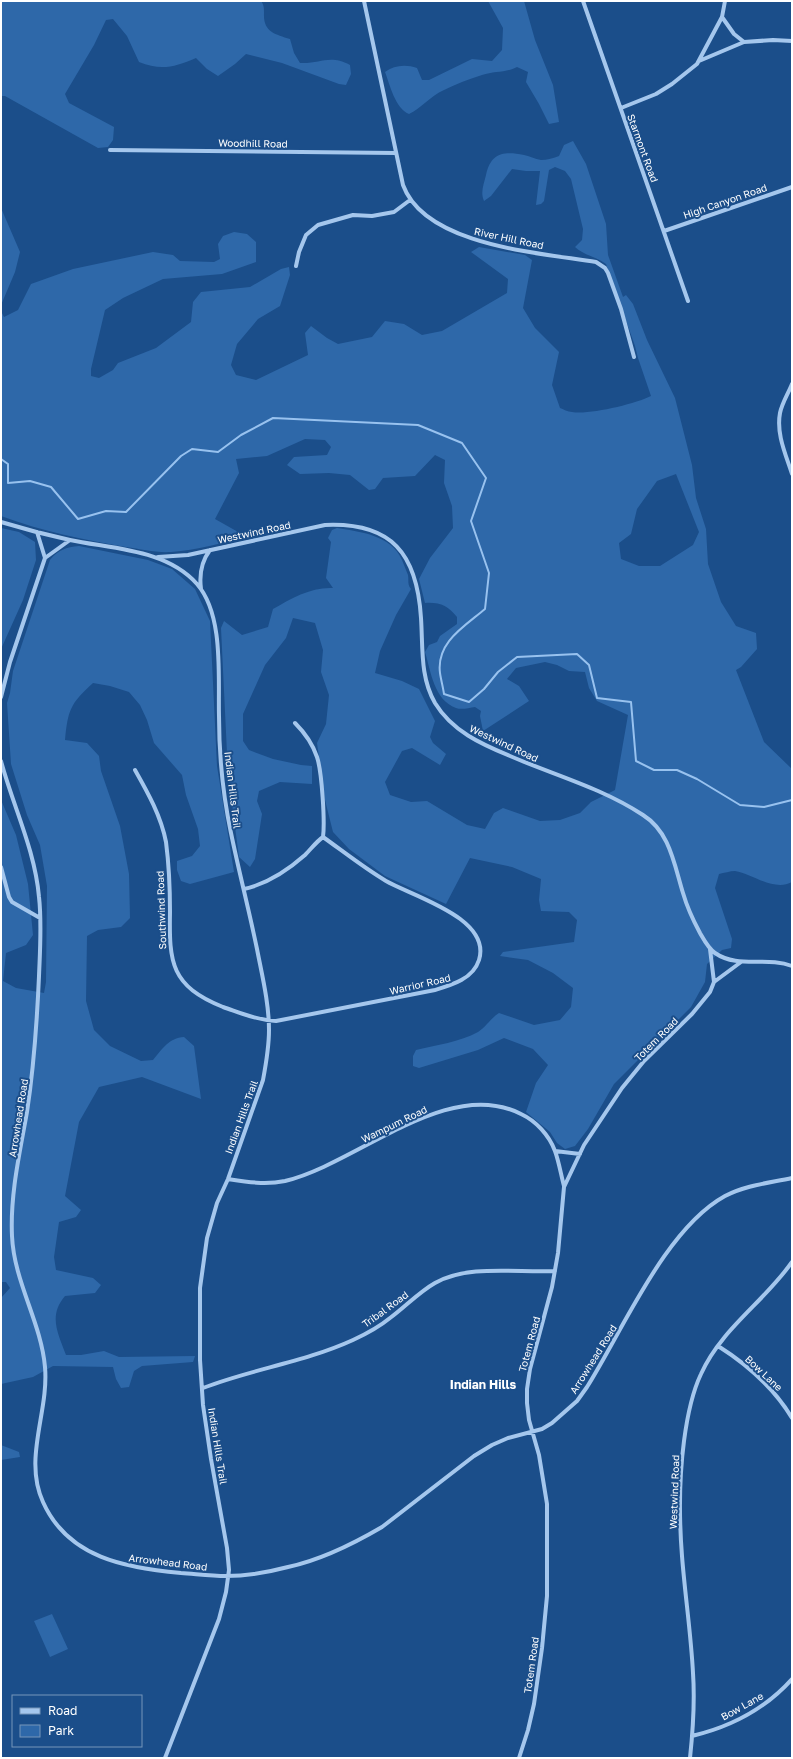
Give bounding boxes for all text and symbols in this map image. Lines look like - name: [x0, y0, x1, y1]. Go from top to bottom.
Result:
- street label: Starmont Road: [625, 112, 661, 184]
- street label: Woodhill Road: [218, 136, 288, 150]
- street label: High Canyon Road: [681, 181, 769, 221]
- street label: River Hill Road: [473, 225, 545, 251]
- street label: Westwind Road: [216, 518, 292, 546]
- street label: Westwind Road: [468, 722, 540, 764]
- street label: Indian Hills Trail: [222, 751, 244, 829]
- street label: Southwind Road: [154, 871, 168, 949]
- street label: Warrior Road: [388, 971, 452, 997]
- street label: Totem Road: [632, 1015, 680, 1063]
- street label: Arrowhead Road: [6, 1078, 30, 1158]
- street label: Indian Hills Trail: [222, 1079, 260, 1155]
- street label: Wampum Road: [359, 1103, 429, 1145]
- street label: Tribal Road: [360, 1288, 410, 1330]
- street label: Totem Road: [516, 1315, 542, 1373]
- street label: Arrowhead Road: [567, 1322, 619, 1396]
- street label: Bow Lane: [743, 1353, 785, 1393]
- district label: Indian Hills: [450, 1377, 516, 1392]
- street label: Indian Hills Trail: [206, 1407, 230, 1485]
- street label: Westwind Road: [667, 1455, 681, 1529]
- street label: Arrowhead Road: [128, 1551, 208, 1573]
- street label: Totem Road: [521, 1636, 541, 1694]
- street label: Bow Lane: [719, 1689, 765, 1723]
- legend: [12, 1695, 142, 1747]
- text: Road: [48, 1703, 77, 1718]
- text: Park: [48, 1723, 74, 1738]

